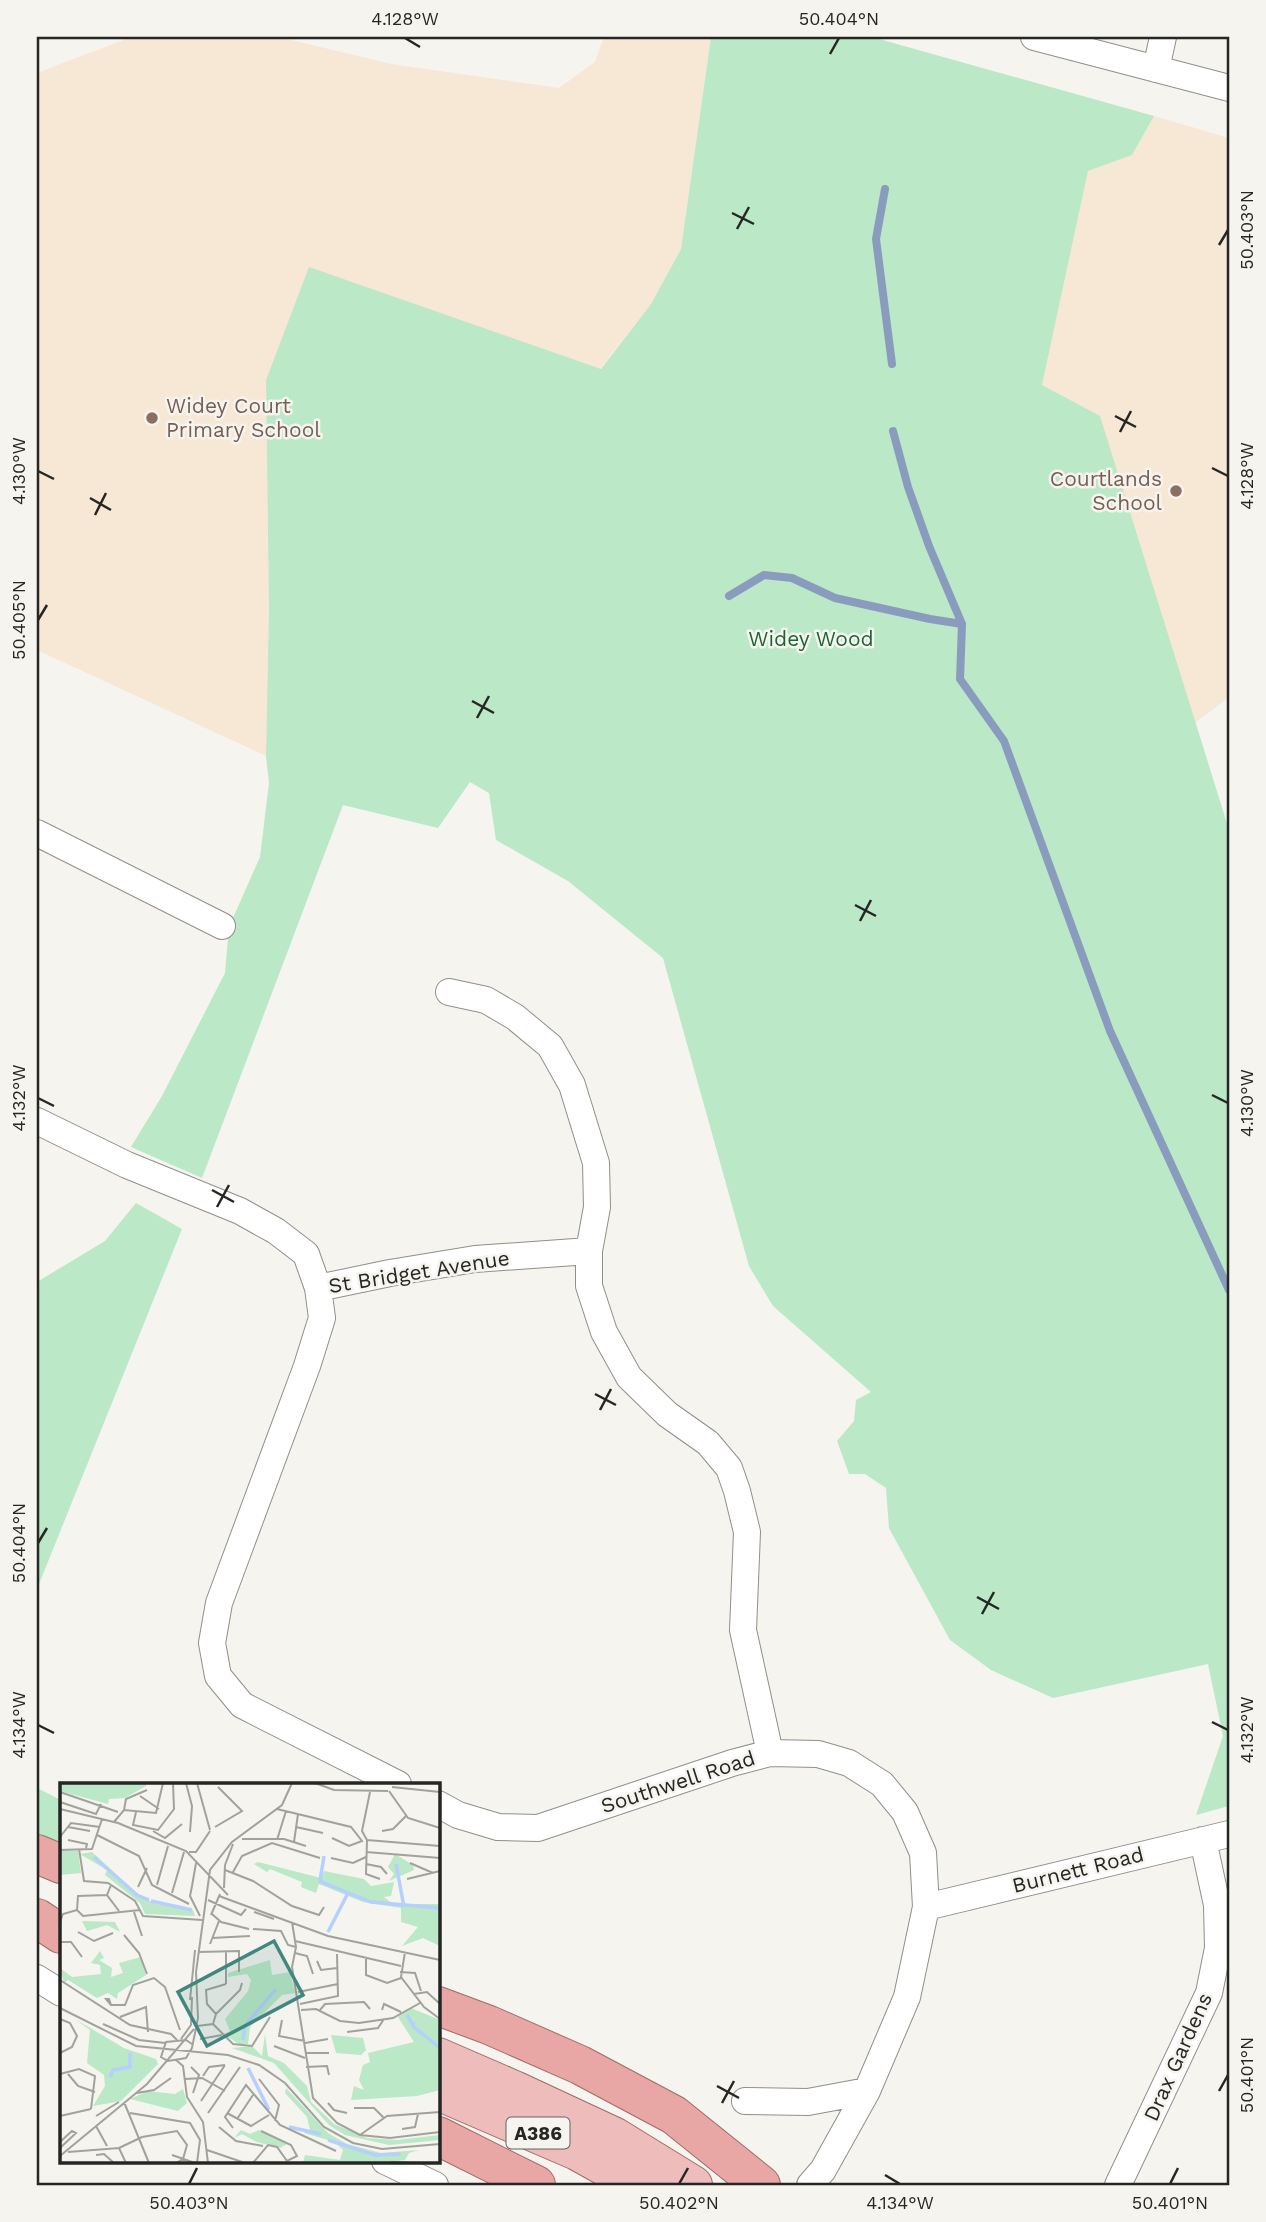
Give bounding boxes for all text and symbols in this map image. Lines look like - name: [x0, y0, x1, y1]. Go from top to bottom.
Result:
- text: 4.128°W: [371, 8, 439, 29]
- text: 50.404°N: [799, 8, 879, 29]
- text: 50.403°N: [1236, 190, 1257, 270]
- place label: Widey Court Primary School: [166, 393, 321, 442]
- marker: Widey Court Primary School: [144, 410, 160, 426]
- text: 4.130°W: [8, 437, 29, 505]
- text: 4.128°W: [1236, 442, 1257, 510]
- place label: Courtlands School: [1050, 466, 1163, 515]
- marker: Courtlands School: [1168, 483, 1184, 499]
- text: 50.405°N: [8, 580, 29, 660]
- park label: Widey Wood: [748, 626, 874, 651]
- text: 4.132°W: [8, 1064, 29, 1132]
- text: 4.130°W: [1236, 1069, 1257, 1137]
- street label: St Bridget Avenue: [327, 1245, 511, 1298]
- text: 50.404°N: [8, 1503, 29, 1583]
- text: 4.134°W: [8, 1691, 29, 1759]
- text: 4.132°W: [1236, 1696, 1257, 1764]
- street label: Southwell Road: [598, 1745, 758, 1818]
- inset map: [60, 1783, 439, 2162]
- street label: Burnett Road: [1009, 1841, 1146, 1898]
- street label: Drax Gardens: [1138, 1989, 1217, 2125]
- text: 50.401°N: [1236, 2037, 1257, 2113]
- road number: A386: [506, 2118, 570, 2148]
- text: 50.403°N: [149, 2192, 229, 2213]
- text: 50.402°N: [639, 2192, 719, 2213]
- text: 4.134°W: [866, 2192, 934, 2213]
- text: 50.401°N: [1132, 2192, 1208, 2213]

